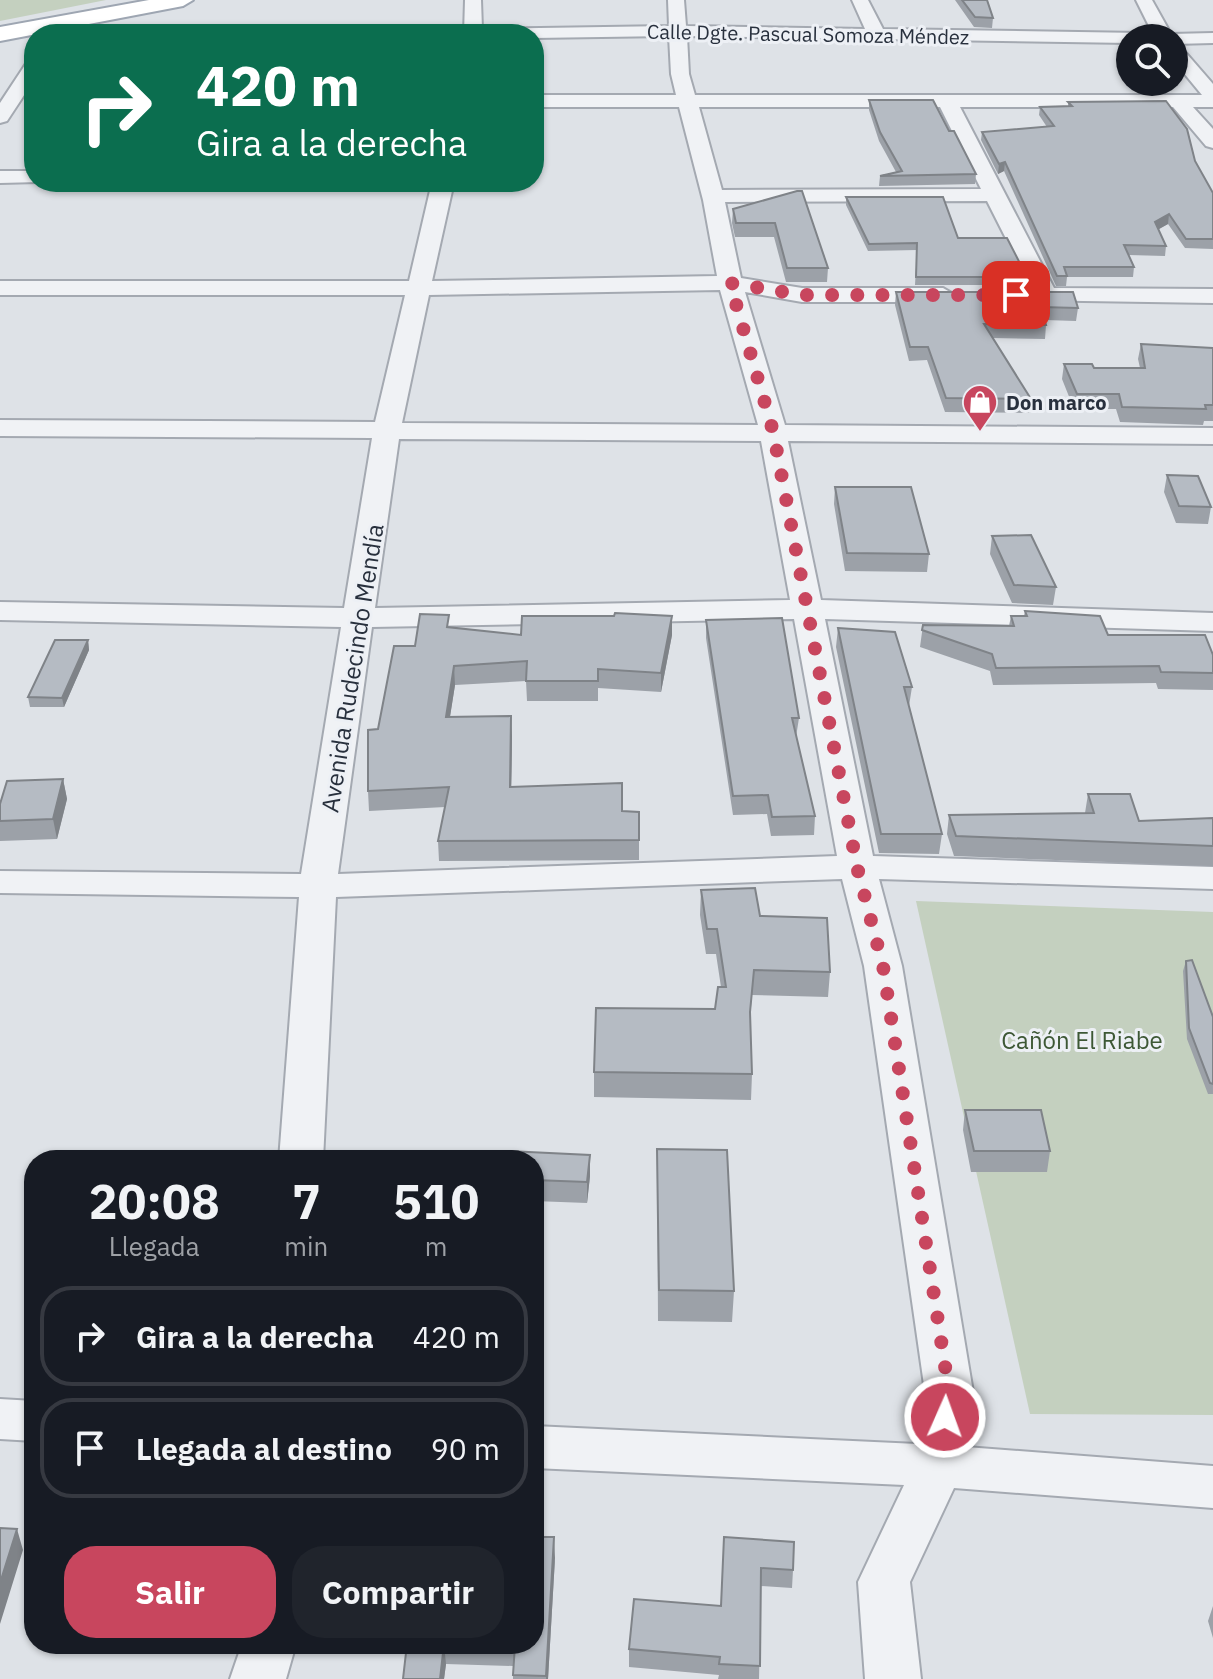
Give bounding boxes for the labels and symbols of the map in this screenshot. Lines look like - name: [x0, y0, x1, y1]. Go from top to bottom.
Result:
- street label: Calle Dgte. Pascual Somoza Méndez: [647, 18, 969, 50]
- pin: [982, 261, 1050, 329]
- shop icon: Don marco: [961, 383, 999, 433]
- place label: Don marco: [1006, 389, 1107, 416]
- street label: Avenida Rudecindo Mendía: [313, 521, 391, 814]
- park label: Cañón El Riabe: [1001, 1024, 1163, 1056]
- position arrow: [903, 1375, 987, 1459]

